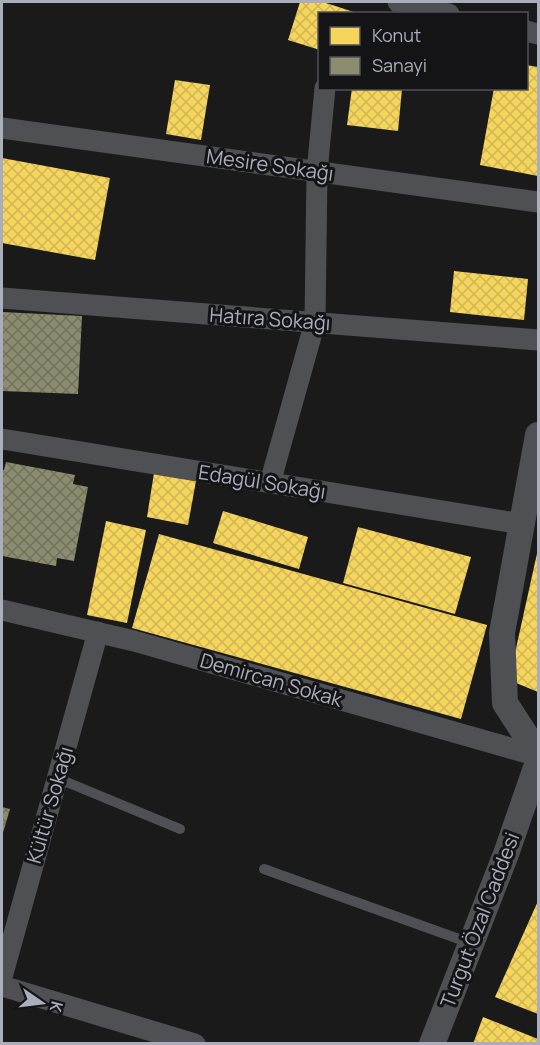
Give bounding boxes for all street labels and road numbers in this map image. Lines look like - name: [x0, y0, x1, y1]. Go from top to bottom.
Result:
- street label: Mesire Sokağı: [205, 142, 335, 187]
- street label: Hatıra Sokağı: [209, 301, 331, 336]
- street label: Edagül Sokağı: [197, 458, 328, 505]
- street label: Demircan Sokak: [197, 646, 346, 713]
- street label: Kültür Sokağı: [20, 743, 79, 867]
- street label: Turgut Özal Caddesi: [434, 828, 525, 1011]

